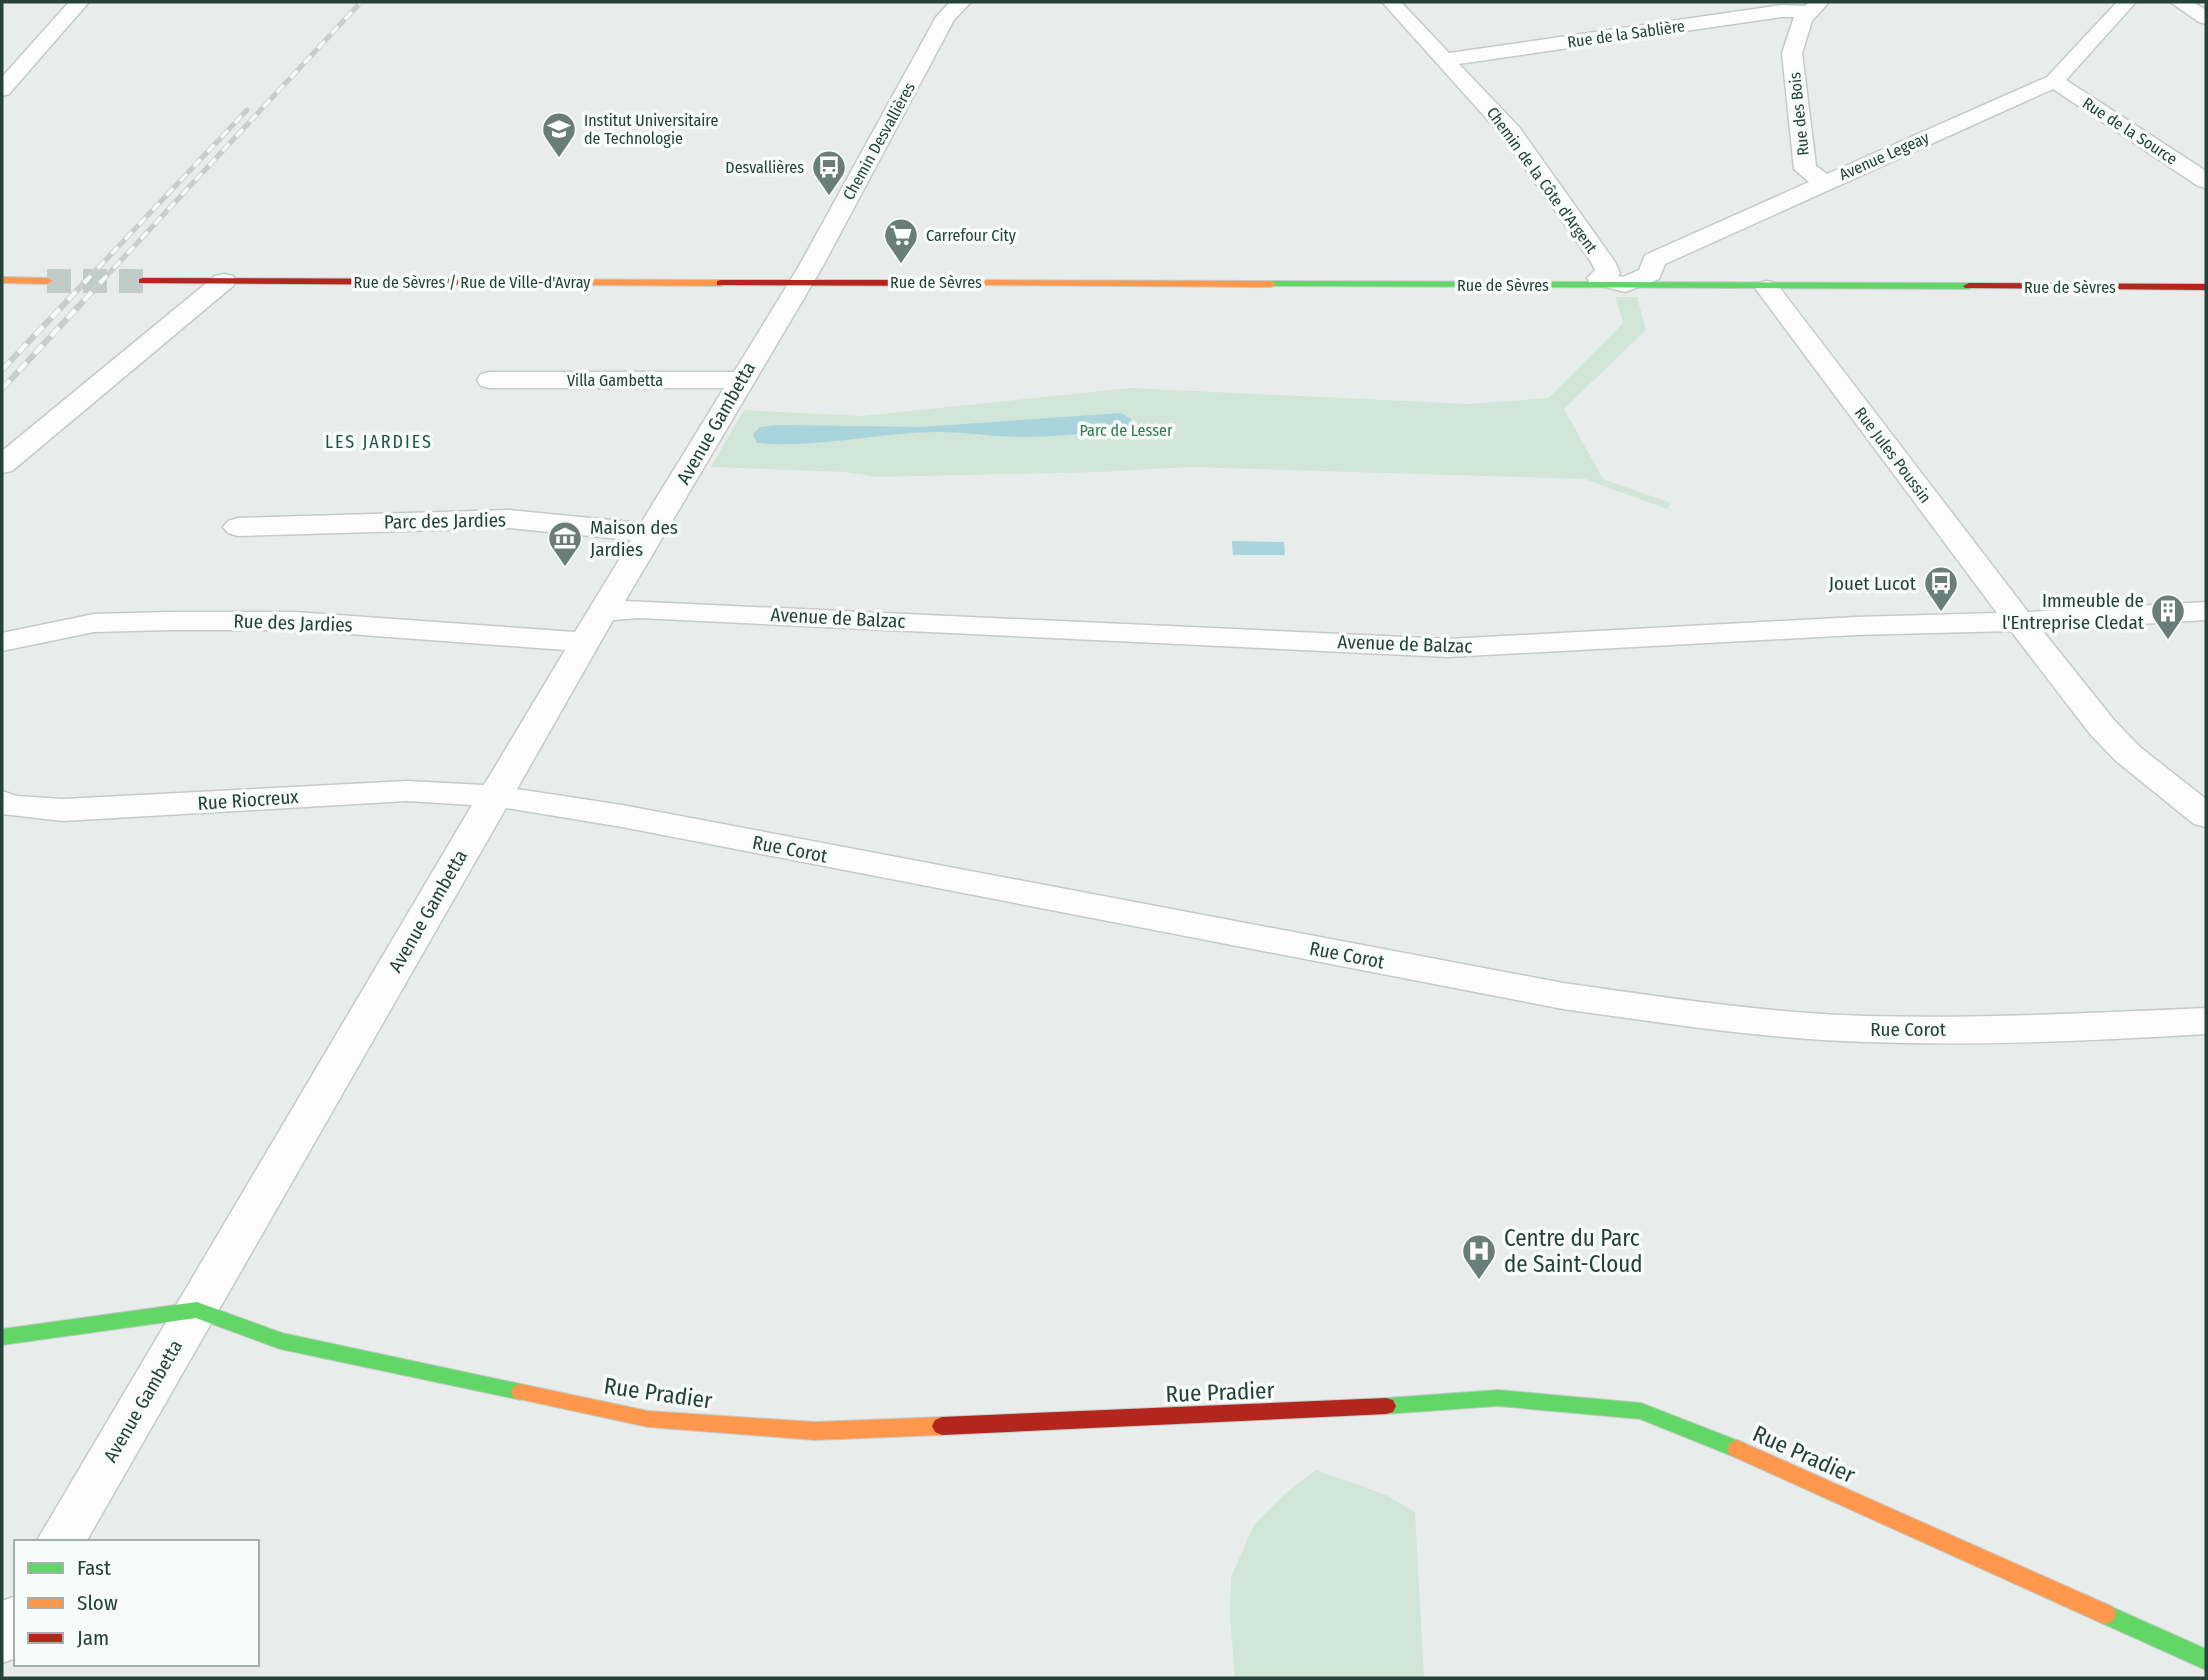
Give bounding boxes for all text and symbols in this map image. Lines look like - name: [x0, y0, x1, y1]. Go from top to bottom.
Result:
- street label: Rue de la Sablière: [1566, 16, 1686, 52]
- street label: Rue des Bois: [1785, 71, 1813, 157]
- street label: Chemin Desvallières: [839, 79, 919, 203]
- street label: Rue de la Source: [2079, 93, 2181, 169]
- street label: Chemin de la Côte d'Argent: [1483, 103, 1602, 257]
- school or university icon: Institut Universitaire de Technologie: [540, 110, 578, 159]
- place label: Institut Universitaire de Technologie: [584, 111, 718, 148]
- street label: Avenue Legeay: [1836, 127, 1933, 184]
- bus stop icon: Desvallières: [810, 148, 848, 197]
- place label: Desvallières: [725, 158, 804, 177]
- supermarket icon: Carrefour City: [882, 216, 920, 265]
- place label: Carrefour City: [926, 226, 1017, 245]
- street label: Rue de Sèvres / Rue de Ville-d'Avray: [354, 273, 591, 292]
- street label: Rue de Sèvres: [890, 273, 982, 292]
- street label: Rue de Sèvres: [1457, 276, 1549, 295]
- street label: Rue de Sèvres: [2024, 278, 2116, 297]
- street label: Avenue Gambetta: [672, 358, 760, 488]
- street label: Villa Gambetta: [567, 371, 663, 390]
- street label: Rue Jules Poussin: [1851, 403, 1935, 507]
- park label: Parc de Lesser: [1080, 421, 1173, 440]
- district label: LES JARDIES: [325, 431, 433, 453]
- street label: Parc des Jardies: [384, 508, 506, 534]
- place label: Maison des Jardies: [590, 516, 678, 561]
- museum icon: Maison des Jardies: [546, 519, 584, 568]
- bus stop icon: Jouet Lucot: [1922, 564, 1960, 613]
- place label: Jouet Lucot: [1829, 572, 1917, 595]
- place label: Immeuble de l'Entreprise Cledat: [2002, 589, 2145, 634]
- building icon: Immeuble de l'Entreprise Cledat: [2149, 592, 2187, 641]
- street label: Avenue de Balzac: [770, 603, 906, 633]
- street label: Rue des Jardies: [233, 609, 353, 637]
- street label: Avenue de Balzac: [1337, 630, 1473, 658]
- street label: Rue Riocreux: [197, 785, 300, 815]
- street label: Rue Corot: [751, 830, 830, 868]
- street label: Avenue Gambetta: [384, 846, 472, 976]
- street label: Rue Corot: [1308, 936, 1387, 974]
- street label: Rue Corot: [1870, 1018, 1947, 1041]
- place label: Centre du Parc de Saint-Cloud: [1504, 1224, 1643, 1278]
- hospital icon: Centre du Parc de Saint-Cloud: [1460, 1232, 1498, 1281]
- street label: Avenue Gambetta: [99, 1336, 187, 1466]
- street label: Rue Pradier: [602, 1372, 714, 1414]
- street label: Rue Pradier: [1165, 1376, 1275, 1408]
- street label: Rue Pradier: [1749, 1419, 1859, 1489]
- legend: [14, 1540, 259, 1666]
- text: Fast: [77, 1555, 111, 1581]
- text: Slow: [77, 1590, 118, 1616]
- text: Jam: [77, 1625, 109, 1651]

